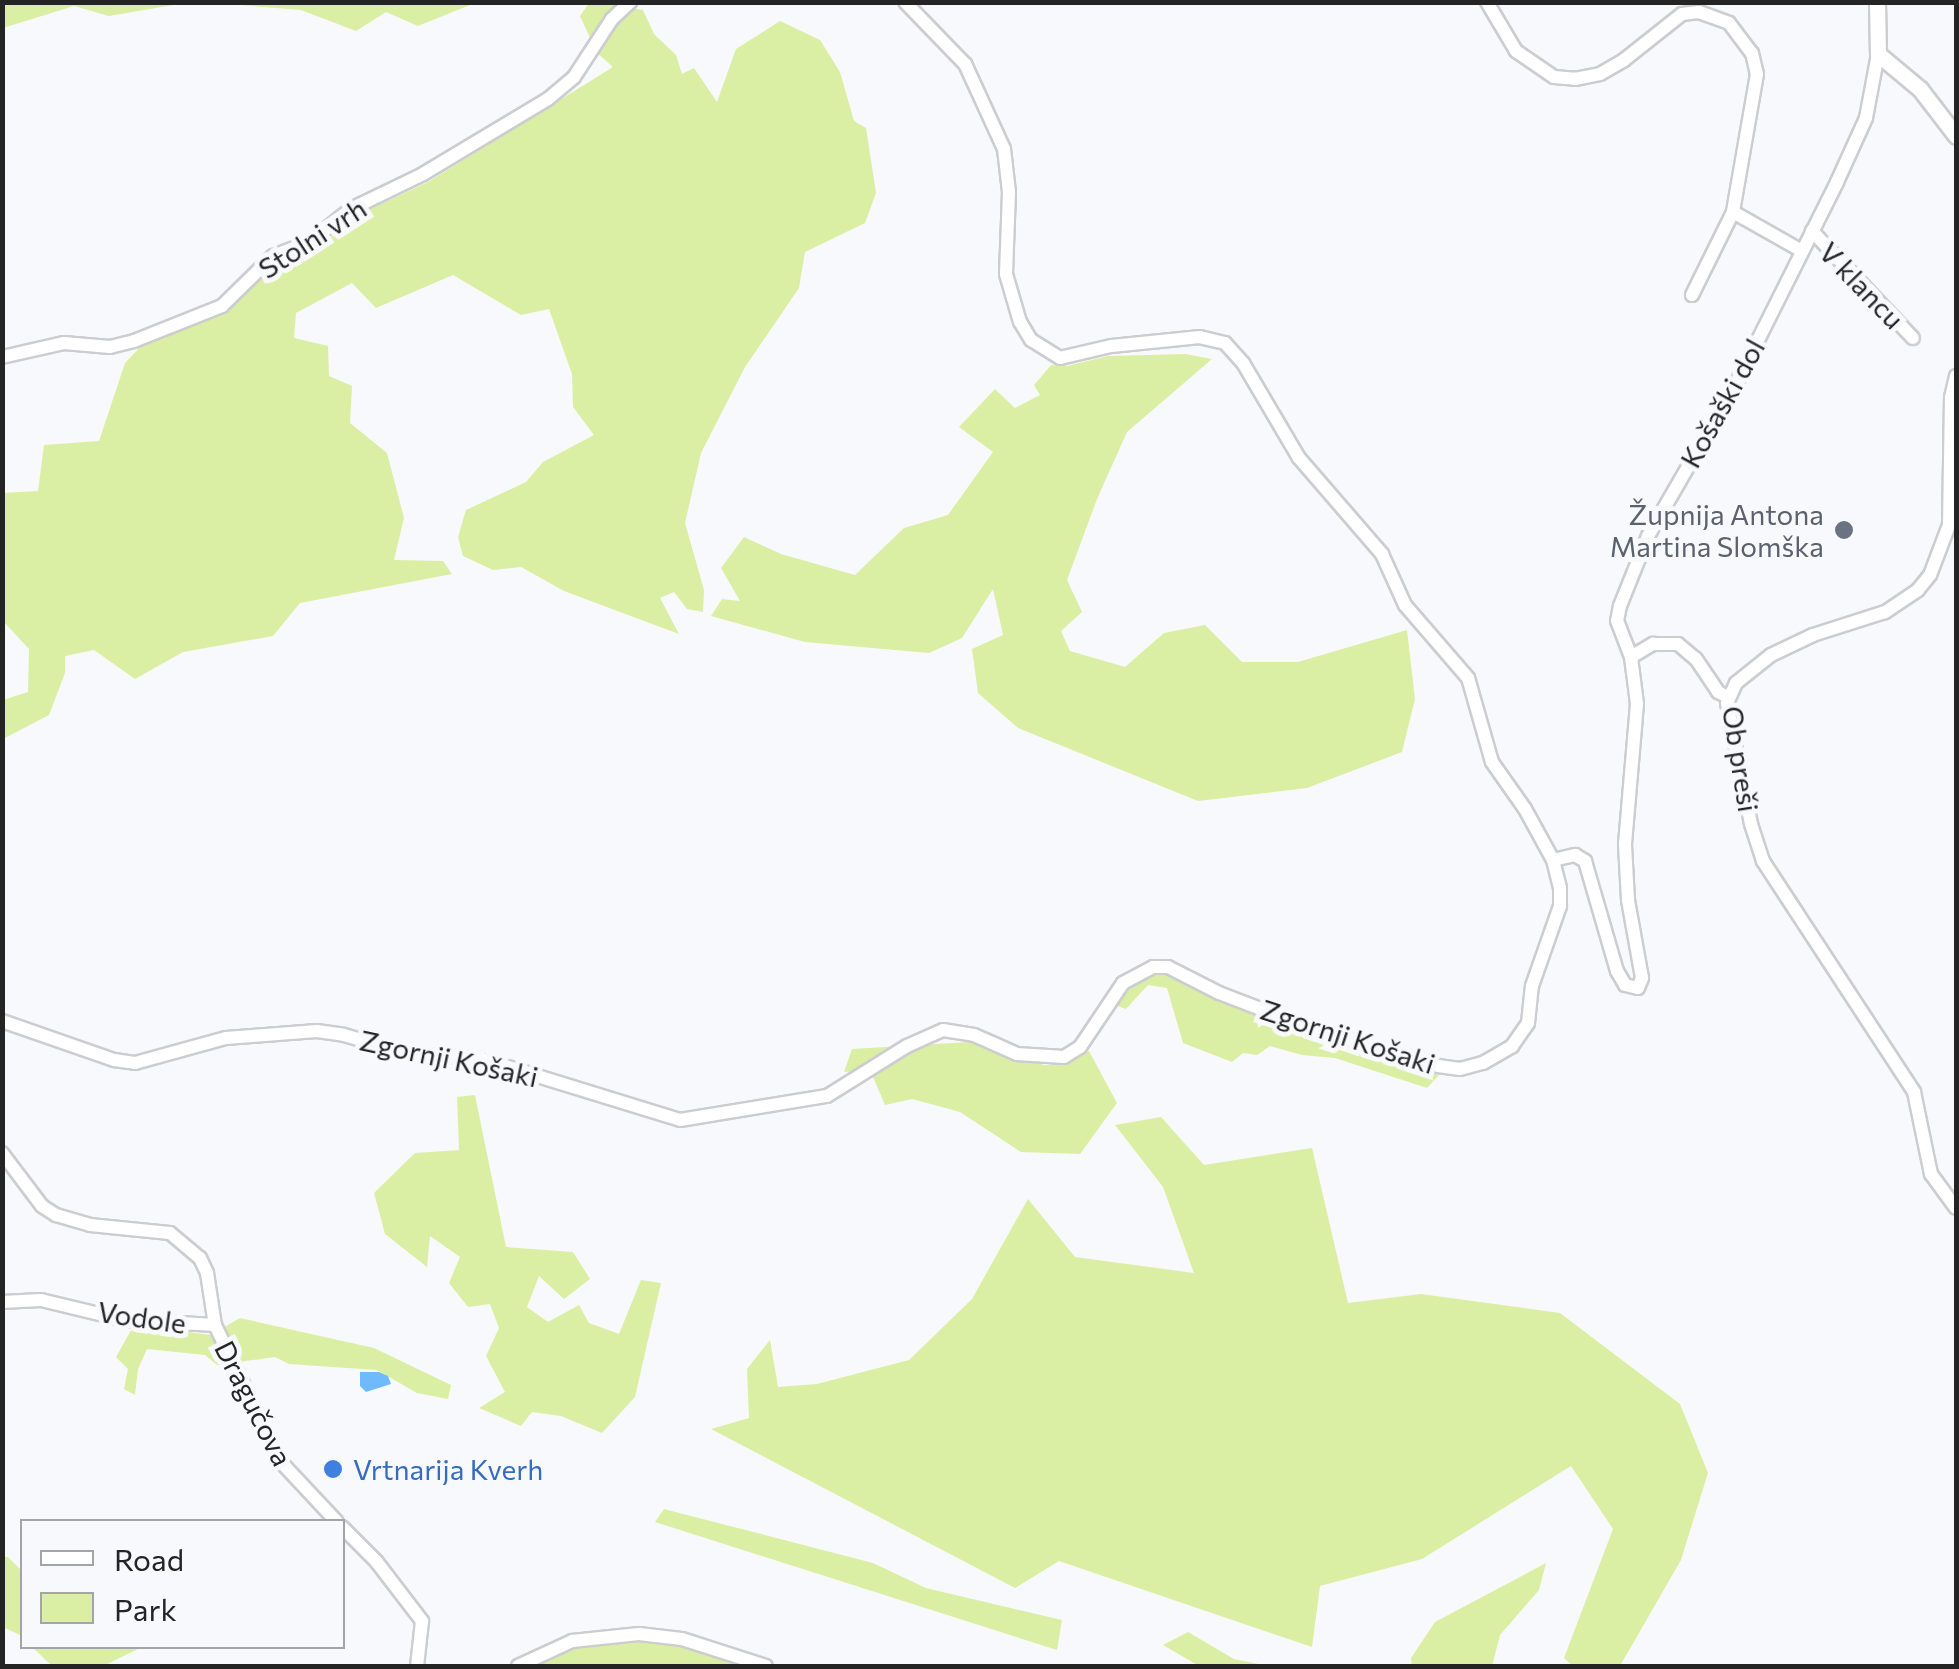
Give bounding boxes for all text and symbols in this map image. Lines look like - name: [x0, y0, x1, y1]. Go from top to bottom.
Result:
- street label: Stolni vrh: [252, 191, 372, 285]
- street label: V klancu: [1813, 235, 1911, 335]
- street label: Košaški dol: [1673, 333, 1771, 473]
- place label: Župnija Antona Martina Slomška: [1610, 497, 1824, 563]
- marker: Župnija Antona Martina Slomška: [1833, 519, 1855, 541]
- street label: Ob preši: [1716, 704, 1766, 814]
- street label: Zgornji Košaki: [1257, 992, 1439, 1080]
- street label: Zgornji Košaki: [357, 1023, 541, 1093]
- street label: Vodole: [96, 1294, 188, 1340]
- street label: Dragučova: [208, 1335, 300, 1471]
- place label: Vrtnarija Kverh: [353, 1452, 543, 1486]
- marker: Vrtnarija Kverh: [322, 1458, 344, 1480]
- legend: [20, 1519, 345, 1649]
- text: Road: [114, 1540, 184, 1577]
- text: Park: [114, 1590, 177, 1627]

